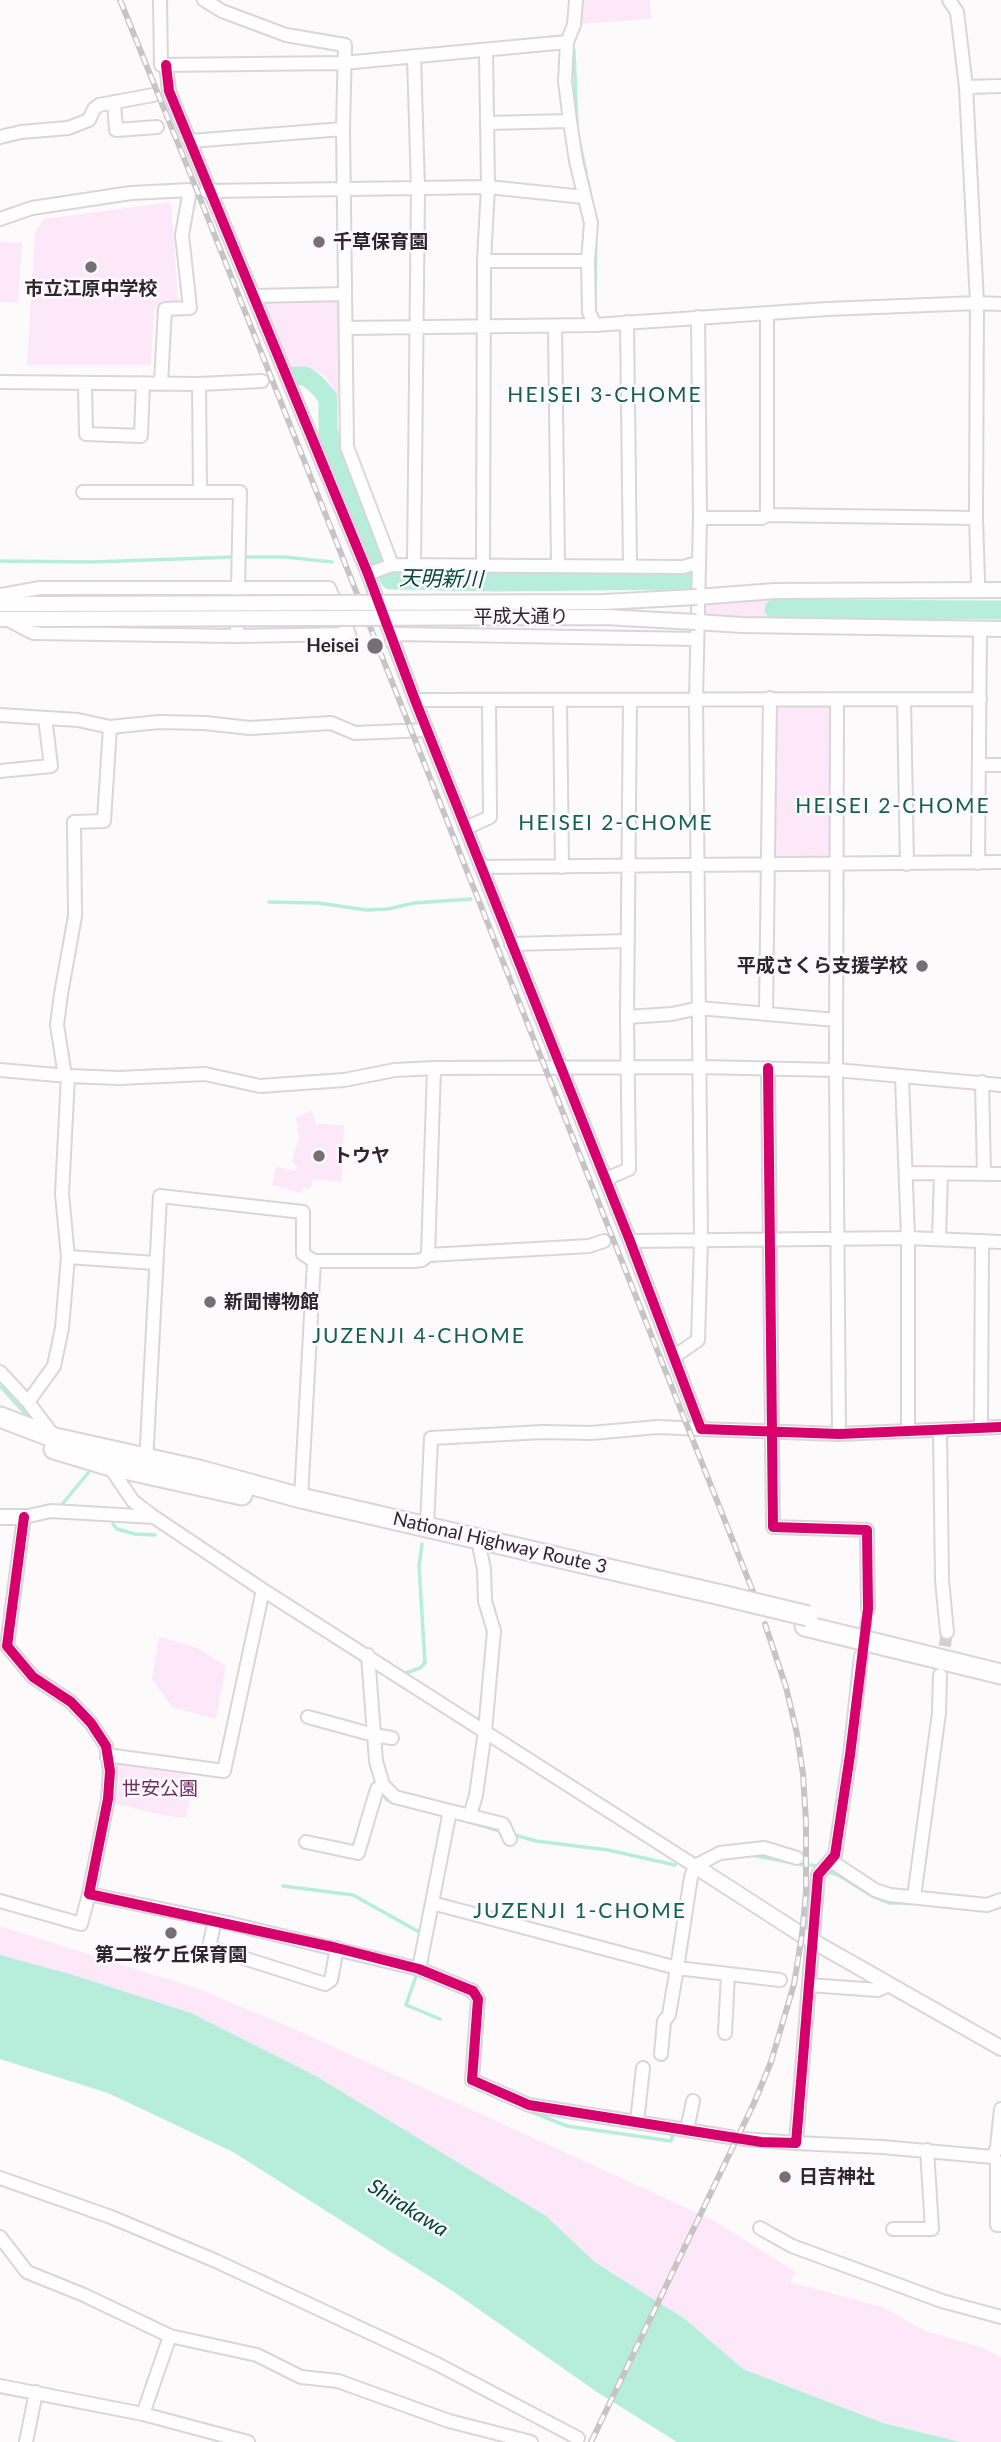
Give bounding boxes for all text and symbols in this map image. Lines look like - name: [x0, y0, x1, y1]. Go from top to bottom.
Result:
- place label: 千草保育園: [333, 231, 428, 253]
- marker: 千草保育園: [311, 234, 327, 250]
- marker: 市立江原中学校: [83, 259, 99, 275]
- place label: 市立江原中学校: [25, 278, 157, 300]
- district label: HEISEI 3-CHOME: [509, 382, 701, 408]
- water label: 天明新川: [399, 566, 483, 592]
- street label: 平成大通り: [474, 606, 568, 628]
- place label: Heisei: [306, 635, 359, 657]
- marker: Heisei: [365, 636, 385, 656]
- district label: HEISEI 2-CHOME: [797, 793, 989, 819]
- district label: HEISEI 2-CHOME: [520, 810, 712, 836]
- place label: 平成さくら支援学校: [737, 955, 908, 977]
- marker: 平成さくら支援学校: [914, 958, 930, 974]
- place label: トウヤ: [333, 1145, 390, 1167]
- marker: トウヤ: [311, 1148, 327, 1164]
- place label: 新聞博物館: [224, 1291, 319, 1313]
- marker: 新聞博物館: [202, 1294, 218, 1310]
- district label: JUZENJI 4-CHOME: [314, 1323, 524, 1349]
- street label: National Highway Route 3: [391, 1507, 609, 1579]
- park label: 世安公園: [122, 1778, 198, 1800]
- district label: JUZENJI 1-CHOME: [475, 1898, 685, 1924]
- marker: 第二桜ケ丘保育園: [163, 1925, 179, 1941]
- place label: 第二桜ケ丘保育園: [95, 1944, 247, 1966]
- place label: 日吉神社: [799, 2166, 875, 2188]
- marker: 日吉神社: [777, 2169, 793, 2185]
- water label: Shirakawa: [363, 2174, 453, 2242]

